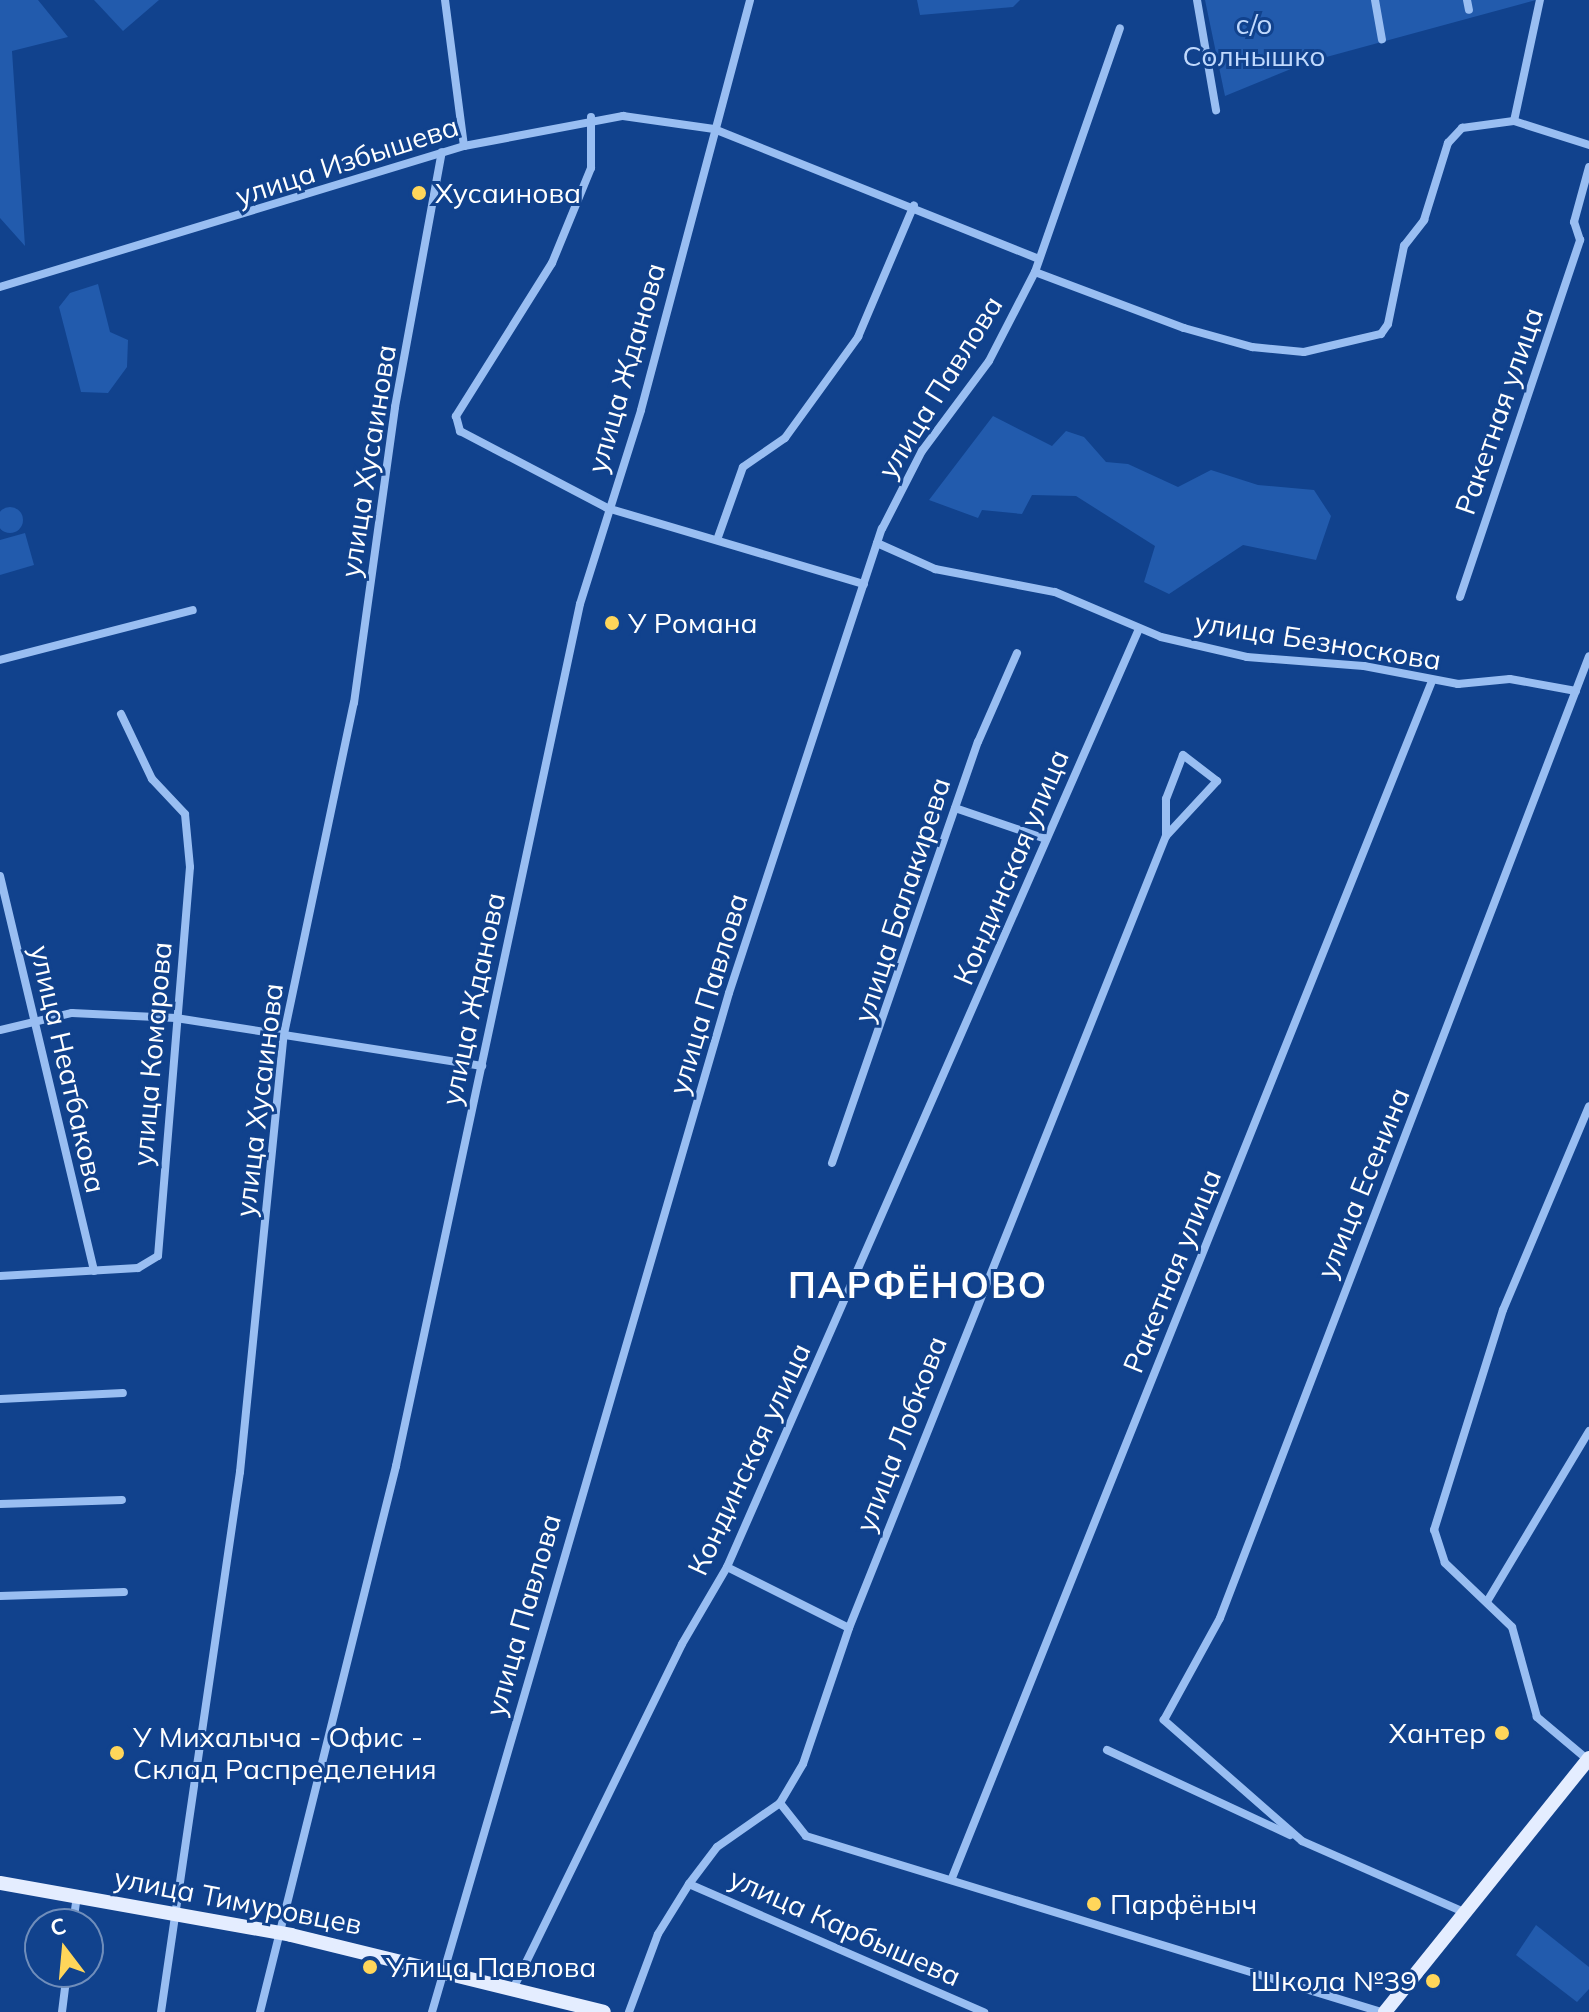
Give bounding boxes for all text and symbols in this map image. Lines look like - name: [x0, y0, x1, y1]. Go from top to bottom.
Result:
- park label: с/о Солнышко: [1182, 7, 1326, 73]
- street label: улица Избышева: [231, 109, 463, 213]
- place label: Хусаинова: [435, 176, 581, 210]
- marker: Хусаинова: [410, 184, 428, 202]
- street label: улица Жданова: [580, 259, 672, 477]
- street label: улица Павлова: [871, 290, 1009, 484]
- street label: Ракетная улица: [1448, 303, 1550, 519]
- street label: улица Хусаинова: [333, 342, 403, 580]
- street label: улица Безноскова: [1193, 605, 1443, 677]
- place label: У Романа: [628, 606, 758, 640]
- marker: У Романа: [603, 614, 621, 632]
- street label: Кондинская улица: [946, 744, 1076, 990]
- street label: улица Балакирева: [847, 773, 957, 1027]
- street label: улица Павлова: [661, 889, 755, 1099]
- street label: улица Жданова: [434, 890, 512, 1108]
- street label: улица Комарова: [125, 940, 179, 1168]
- street label: улица Неатбакова: [23, 942, 113, 1196]
- street label: улица Хусаинова: [228, 981, 290, 1219]
- street label: улица Есенина: [1310, 1083, 1416, 1283]
- street label: Ракетная улица: [1116, 1164, 1228, 1378]
- district label: ПАРФЁНОВО: [788, 1263, 1048, 1307]
- street label: улица Лобкова: [848, 1331, 954, 1537]
- street label: Кондинская улица: [680, 1338, 818, 1580]
- street label: улица Павлова: [478, 1510, 568, 1720]
- place label: Хантер: [1389, 1716, 1486, 1750]
- place label: У Михалыча - Офис - Склад Распределения: [133, 1720, 437, 1786]
- marker: Хантер: [1493, 1724, 1511, 1742]
- marker: У Михалыча - Офис - Склад Распределения: [108, 1744, 126, 1762]
- street label: улица Тимуровцев: [111, 1861, 365, 1941]
- street label: улица Карбышева: [724, 1861, 966, 1993]
- place label: Парфёныч: [1110, 1887, 1257, 1921]
- marker: Парфёныч: [1085, 1895, 1103, 1913]
- north arrow: [24, 1908, 104, 1988]
- text: С: [47, 1911, 69, 1942]
- place label: Улица Павлова: [386, 1950, 596, 1984]
- marker: Улица Павлова: [361, 1958, 379, 1976]
- place label: Школа №39: [1251, 1964, 1417, 1998]
- marker: Школа №39: [1424, 1972, 1442, 1990]

